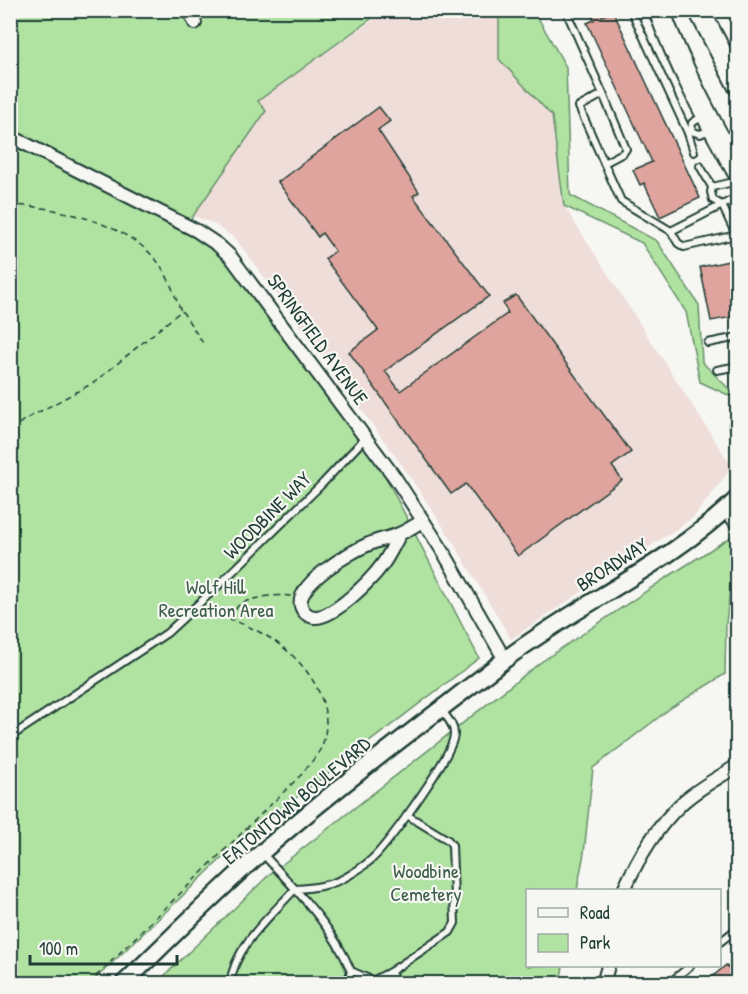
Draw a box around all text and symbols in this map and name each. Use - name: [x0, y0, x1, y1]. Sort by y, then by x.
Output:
- street label: SPRINGFIELD AVENUE: [261, 268, 375, 410]
- street label: WOODBINE WAY: [217, 465, 317, 565]
- street label: BROADWAY: [571, 531, 653, 597]
- park label: Wolf Hill Recreation Area: [159, 573, 273, 623]
- street label: EATONTOWN BOULEVARD: [216, 730, 376, 870]
- park label: Woodbine Cemetery: [390, 857, 462, 907]
- legend: [526, 889, 721, 967]
- text: Road: [580, 900, 610, 925]
- scale bar: [30, 928, 177, 966]
- text: Park: [580, 930, 611, 955]
- text: 100 m: [39, 936, 78, 961]

